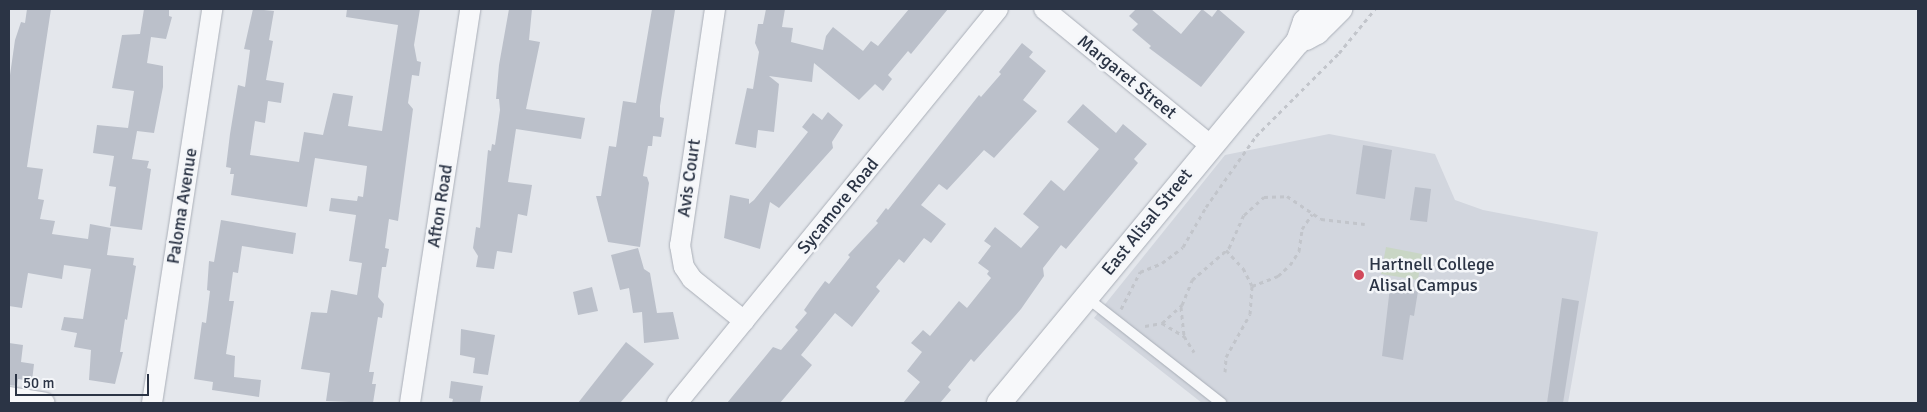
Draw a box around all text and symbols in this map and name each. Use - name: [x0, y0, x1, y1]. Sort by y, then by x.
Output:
- street label: Margaret Street: [1073, 30, 1181, 124]
- street label: Avis Court: [673, 138, 705, 218]
- street label: Paloma Avenue: [162, 146, 202, 266]
- street label: Sycamore Road: [793, 154, 883, 258]
- street label: Afton Road: [423, 163, 457, 249]
- street label: East Alisal Street: [1097, 164, 1197, 280]
- place label: Hartnell College Alisal Campus: [1369, 254, 1495, 296]
- marker: Hartnell College Alisal Campus: [1353, 269, 1365, 281]
- scale bar: [18, 364, 151, 396]
- text: 50 m: [23, 374, 54, 392]

